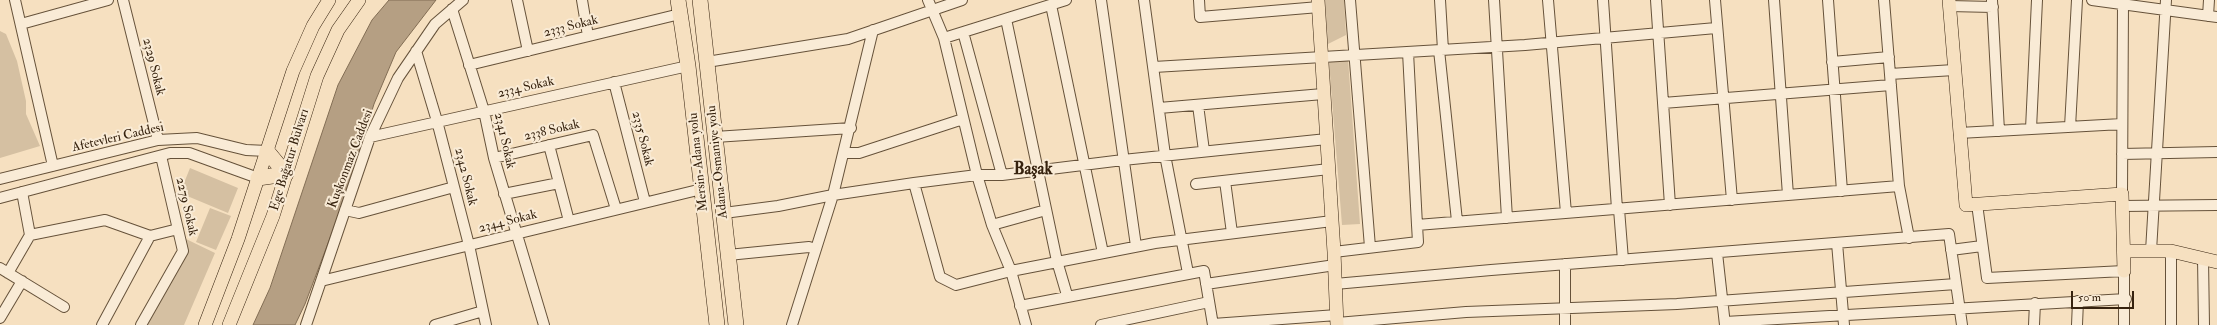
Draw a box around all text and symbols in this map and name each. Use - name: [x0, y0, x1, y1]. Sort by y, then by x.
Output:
- street label: 2333 Sokak: [542, 13, 600, 41]
- street label: 2329 Sokak: [138, 37, 168, 97]
- street label: 2334 Sokak: [496, 74, 556, 102]
- street label: Adana-Osmaniye yolu: [704, 105, 732, 219]
- street label: Ege Bağatur Bulvarı: [267, 107, 313, 213]
- street label: Kuşkonmaz Caddesi: [325, 107, 377, 211]
- street label: 2335 Sokak: [628, 110, 656, 168]
- street label: 2341 Sokak: [490, 111, 518, 171]
- street label: Mersin-Adana yolu: [686, 112, 712, 212]
- street label: 2338 Sokak: [523, 117, 581, 145]
- street label: Afetevleri Caddesi: [71, 120, 165, 156]
- street label: 2342 Sokak: [450, 146, 480, 208]
- district label: Başak: [1013, 160, 1053, 180]
- street label: 2279 Sokak: [172, 176, 200, 238]
- street label: 2344 Sokak: [477, 207, 539, 237]
- scale bar: [2073, 283, 2136, 309]
- text: 50 m: [2078, 290, 2101, 305]

